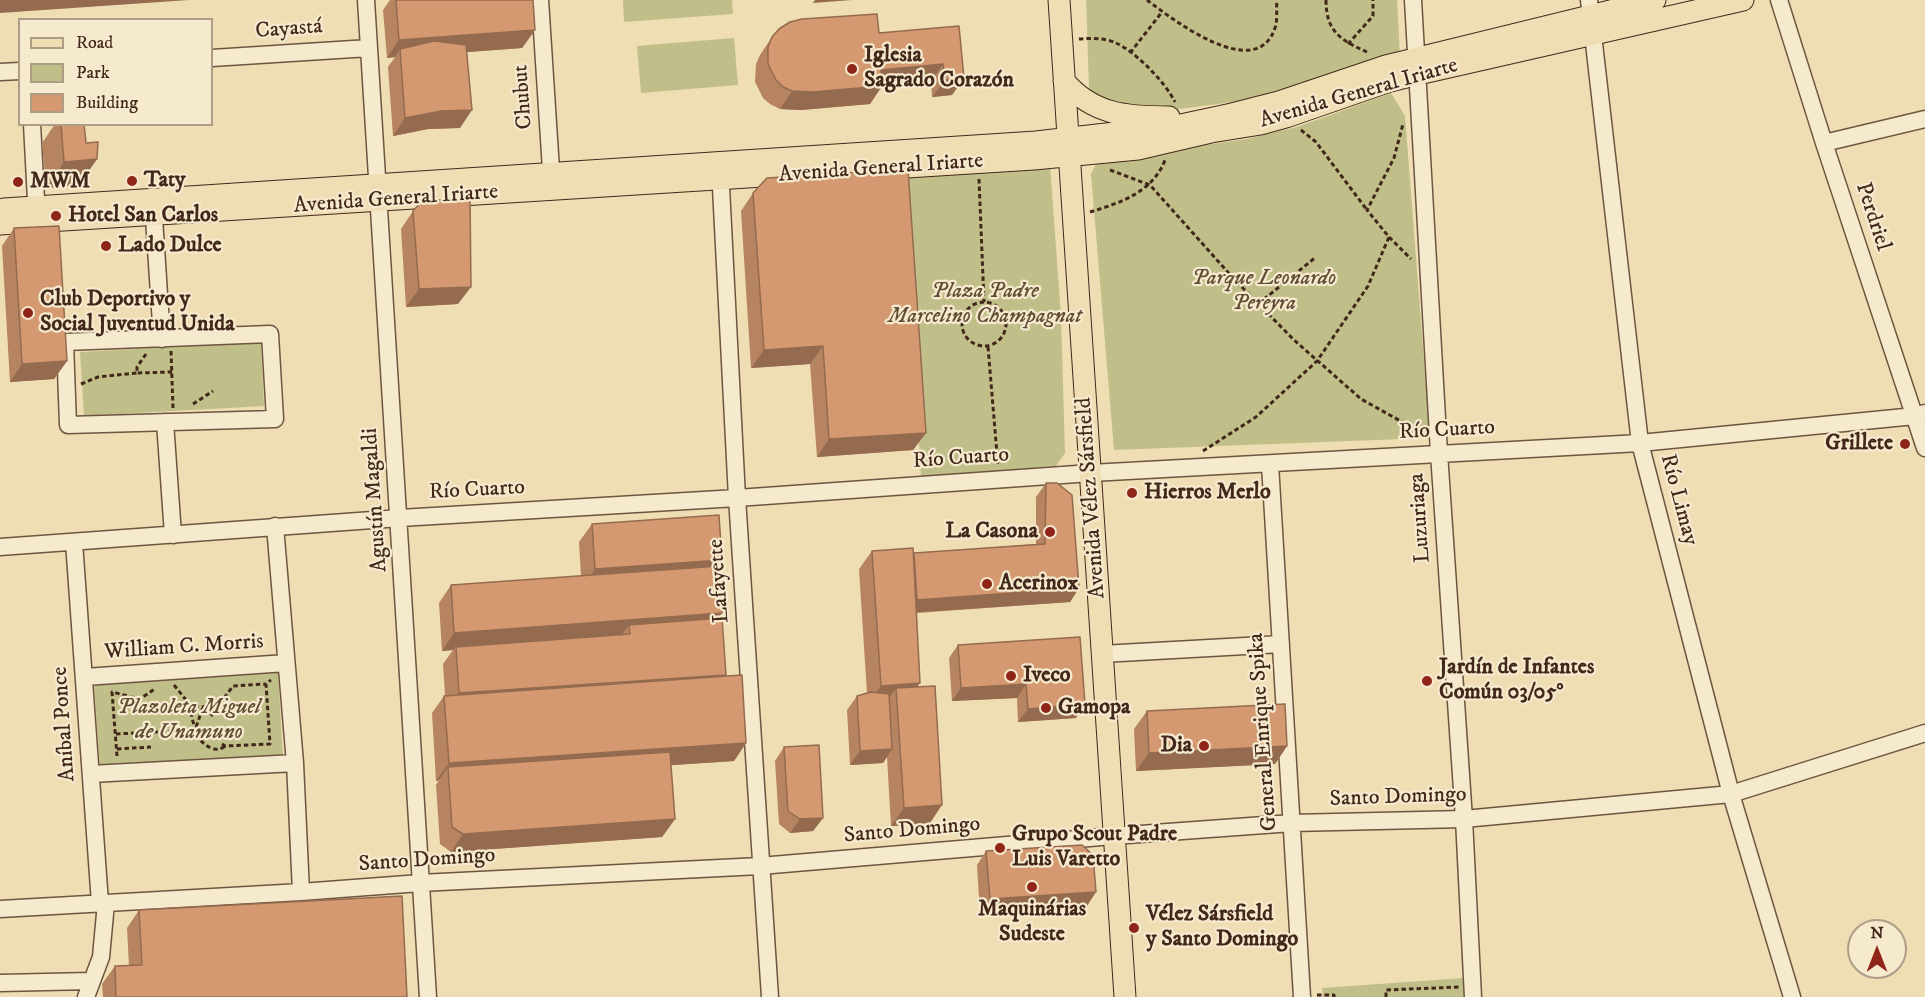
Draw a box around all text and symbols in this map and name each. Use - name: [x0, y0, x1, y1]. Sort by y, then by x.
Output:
- street label: Cayastá: [254, 14, 324, 46]
- legend: [18, 18, 213, 126]
- text: Road: [76, 32, 113, 54]
- place label: Iglesia Sagrado Corazón: [864, 43, 1014, 94]
- street label: Avenida General Iriarte: [1257, 53, 1461, 135]
- text: Park: [76, 62, 110, 84]
- marker: Iglesia Sagrado Corazón: [845, 62, 859, 76]
- street label: Chubut: [509, 64, 539, 130]
- text: Building: [76, 92, 138, 114]
- street label: Avenida General Iriarte: [778, 149, 984, 189]
- place label: Taty: [144, 168, 186, 194]
- place label: MWM: [30, 169, 90, 195]
- marker: Taty: [125, 174, 139, 188]
- marker: MWM: [11, 175, 25, 189]
- street label: Avenida General Iriarte: [293, 180, 499, 220]
- street label: Perdriel: [1849, 180, 1895, 254]
- place label: Hotel San Carlos: [68, 203, 218, 229]
- marker: Hotel San Carlos: [49, 209, 63, 223]
- place label: Lado Dulce: [118, 233, 222, 259]
- marker: Lado Dulce: [99, 239, 113, 253]
- park label: Parque Leonardo Pereyra: [1192, 266, 1336, 318]
- park label: Plaza Padre Marcelino Champagnat: [888, 279, 1082, 330]
- place label: Club Deportivo y Social Juventud Unida: [40, 287, 235, 338]
- marker: Club Deportivo y Social Juventud Unida: [21, 306, 35, 320]
- street label: Avenida Vélez Sársfield: [1072, 396, 1112, 600]
- street label: Río Cuarto: [1398, 415, 1496, 447]
- street label: Agustín Magaldi: [358, 427, 394, 573]
- place label: Grillete: [1825, 431, 1893, 457]
- marker: Grillete: [1898, 437, 1912, 451]
- street label: Río Cuarto: [912, 442, 1010, 476]
- street label: Río Limay: [1653, 451, 1703, 549]
- street label: Luzuriaga: [1405, 472, 1437, 564]
- street label: Río Cuarto: [428, 475, 526, 507]
- place label: Hierros Merlo: [1144, 480, 1271, 506]
- marker: Hierros Merlo: [1125, 486, 1139, 500]
- place label: La Casona: [945, 519, 1038, 545]
- marker: La Casona: [1043, 525, 1057, 539]
- street label: Lafayette: [704, 538, 736, 624]
- place label: Acerinox: [999, 571, 1078, 597]
- marker: Acerinox: [980, 577, 994, 591]
- street label: William C. Morris: [103, 629, 265, 667]
- street label: General Enrique Spika: [1244, 632, 1284, 832]
- place label: Jardín de Infantes Común 03/05°: [1439, 655, 1594, 706]
- place label: Iveco: [1023, 663, 1071, 689]
- street label: Aníbal Ponce: [48, 666, 82, 782]
- marker: Iveco: [1004, 669, 1018, 683]
- marker: Jardín de Infantes Común 03/05°: [1420, 674, 1434, 688]
- park label: Plazoleta Miguel de Unamuno: [117, 695, 261, 746]
- place label: Gamopa: [1058, 695, 1130, 721]
- marker: Gamopa: [1039, 701, 1053, 715]
- place label: Dia: [1161, 733, 1192, 759]
- marker: Dia: [1197, 739, 1211, 753]
- street label: Santo Domingo: [1329, 782, 1467, 814]
- street label: Santo Domingo: [843, 812, 981, 850]
- place label: Grupo Scout Padre Luis Varetto: [1012, 822, 1177, 873]
- marker: Grupo Scout Padre Luis Varetto: [993, 841, 1007, 855]
- street label: Santo Domingo: [358, 843, 496, 879]
- marker: Maquinárias Sudeste: [1025, 880, 1039, 894]
- place label: Maquinárias Sudeste: [978, 897, 1086, 948]
- place label: Vélez Sársfield y Santo Domingo: [1146, 902, 1298, 954]
- north arrow: [1847, 919, 1907, 979]
- marker: Vélez Sársfield y Santo Domingo: [1127, 921, 1141, 935]
- text: N: [1870, 923, 1884, 943]

